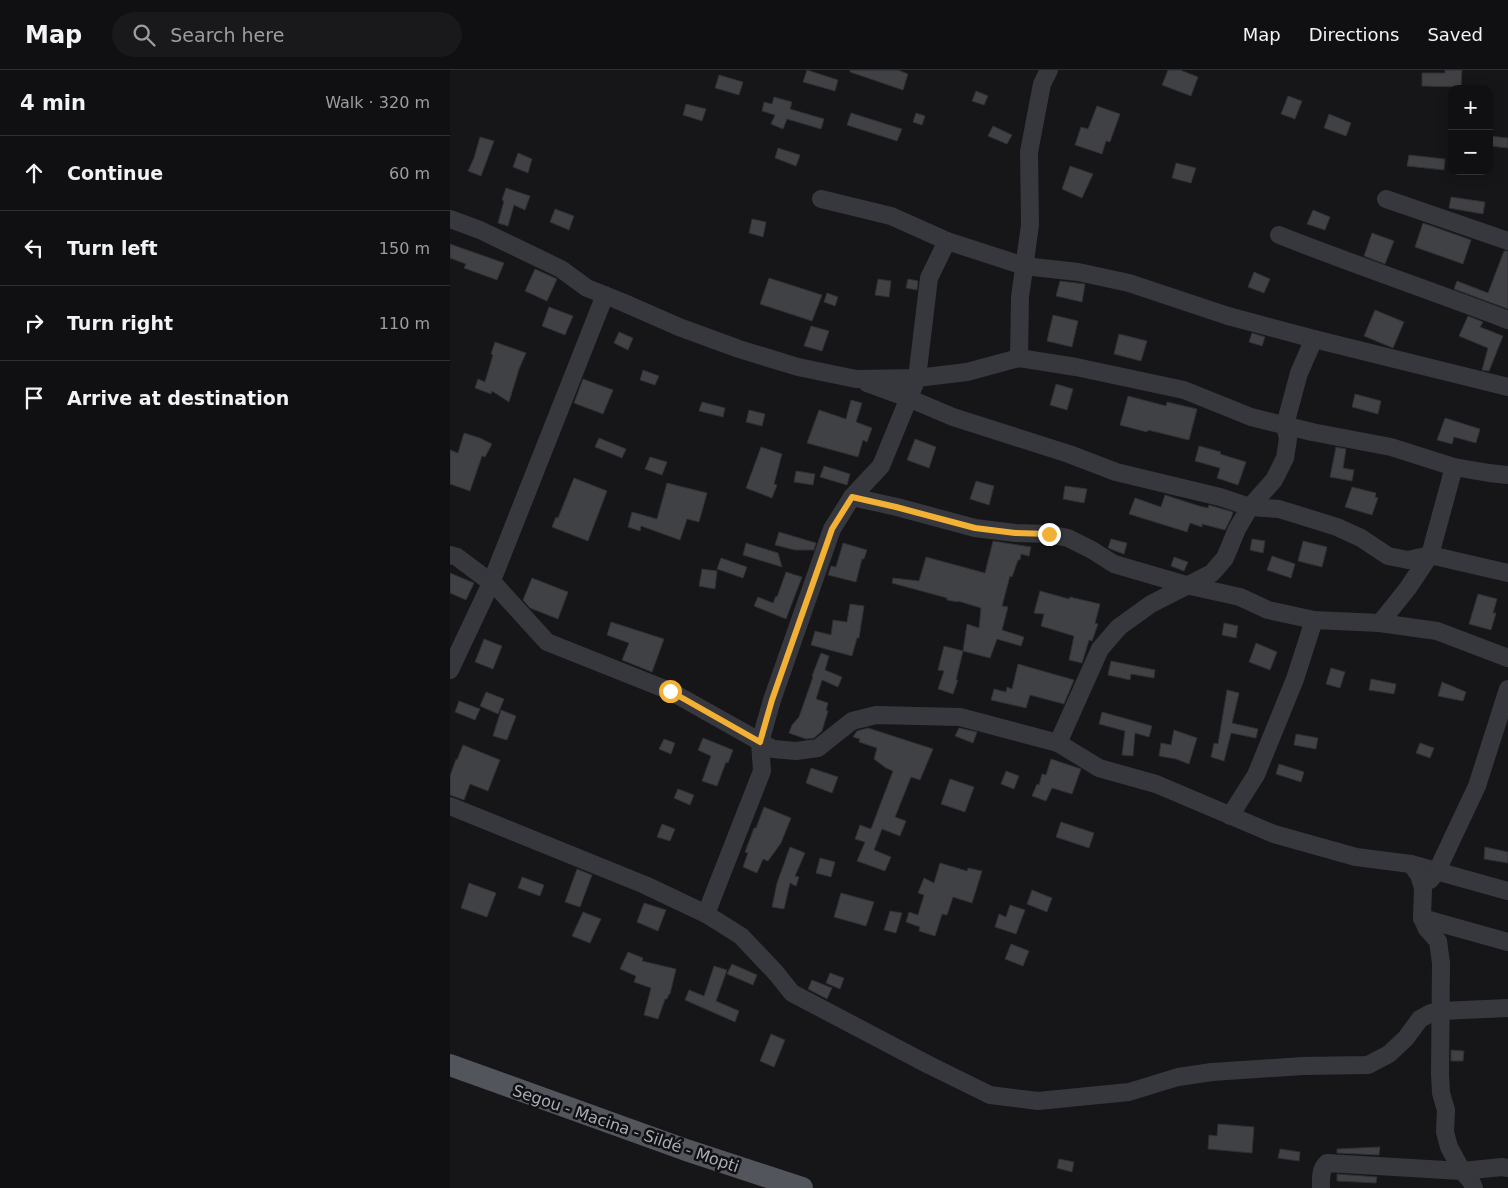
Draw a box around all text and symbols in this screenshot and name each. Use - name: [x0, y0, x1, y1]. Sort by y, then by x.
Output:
- search box: [112, 12, 462, 57]
- text: Map: [25, 21, 82, 49]
- icon: search: [130, 21, 158, 49]
- text: Search here: [170, 24, 284, 46]
- text: Map: [1243, 24, 1281, 45]
- text: Directions: [1309, 24, 1399, 45]
- text: Saved: [1427, 24, 1483, 45]
- map controls: [1448, 85, 1493, 175]
- button: +: [1448, 85, 1493, 130]
- text: 4 min: [20, 91, 86, 115]
- text: Walk · 320 m: [325, 93, 430, 112]
- button: −: [1448, 130, 1493, 175]
- icon: ahead: [20, 159, 48, 187]
- text: Continue: [67, 162, 163, 184]
- text: 60 m: [389, 164, 430, 183]
- icon: left: [20, 234, 48, 262]
- text: Turn left: [67, 237, 158, 259]
- text: 150 m: [379, 239, 430, 258]
- icon: right: [20, 309, 48, 337]
- text: Turn right: [67, 312, 173, 334]
- text: 110 m: [379, 314, 430, 333]
- icon: arrive: [20, 384, 48, 412]
- text: Arrive at destination: [67, 387, 289, 409]
- route end: [1038, 523, 1061, 546]
- route start: [659, 680, 682, 703]
- street label: Segou - Macina - Sildé - Mopti: [510, 1081, 742, 1176]

